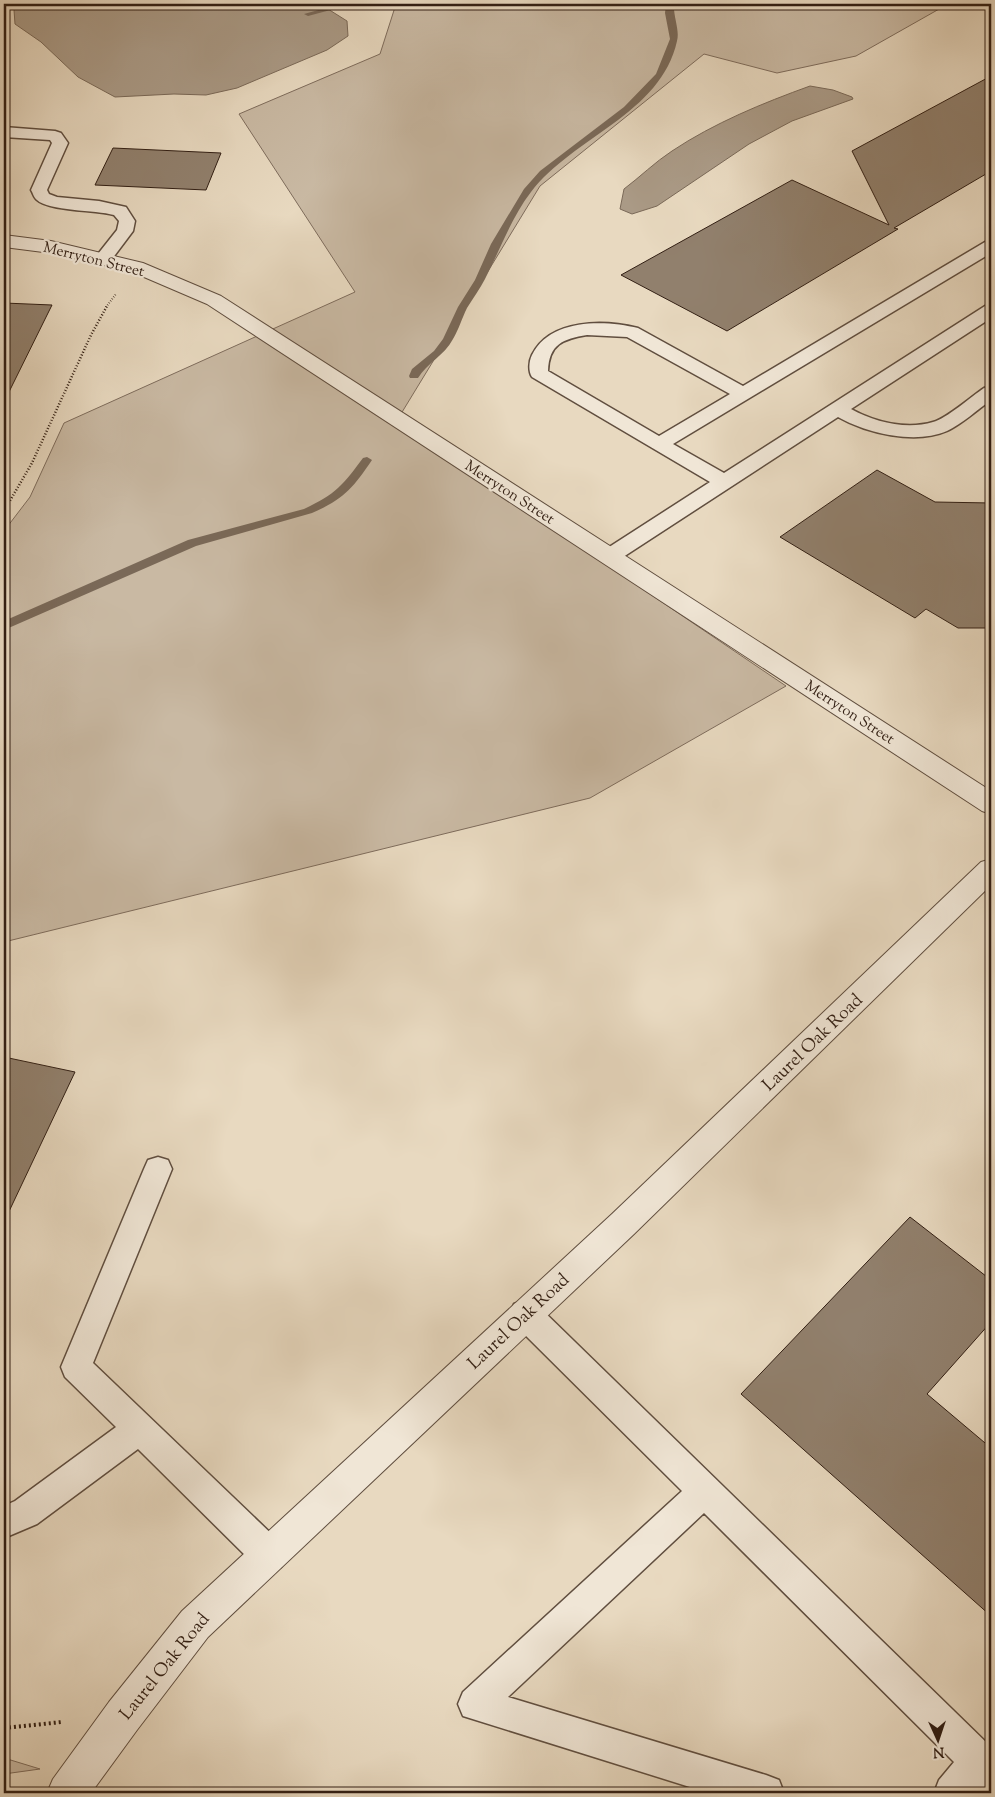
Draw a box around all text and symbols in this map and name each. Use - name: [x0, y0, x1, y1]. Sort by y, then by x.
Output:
- street label: Merryton Street: [41, 238, 146, 283]
- street label: Merryton Street: [460, 456, 558, 530]
- street label: Merryton Street: [800, 676, 898, 750]
- street label: Laurel Oak Road: [757, 989, 870, 1098]
- street label: Laurel Oak Road: [463, 1268, 576, 1377]
- street label: Laurel Oak Road: [114, 1608, 217, 1726]
- north arrow: [912, 1714, 962, 1764]
- text: N: [932, 1741, 945, 1761]

